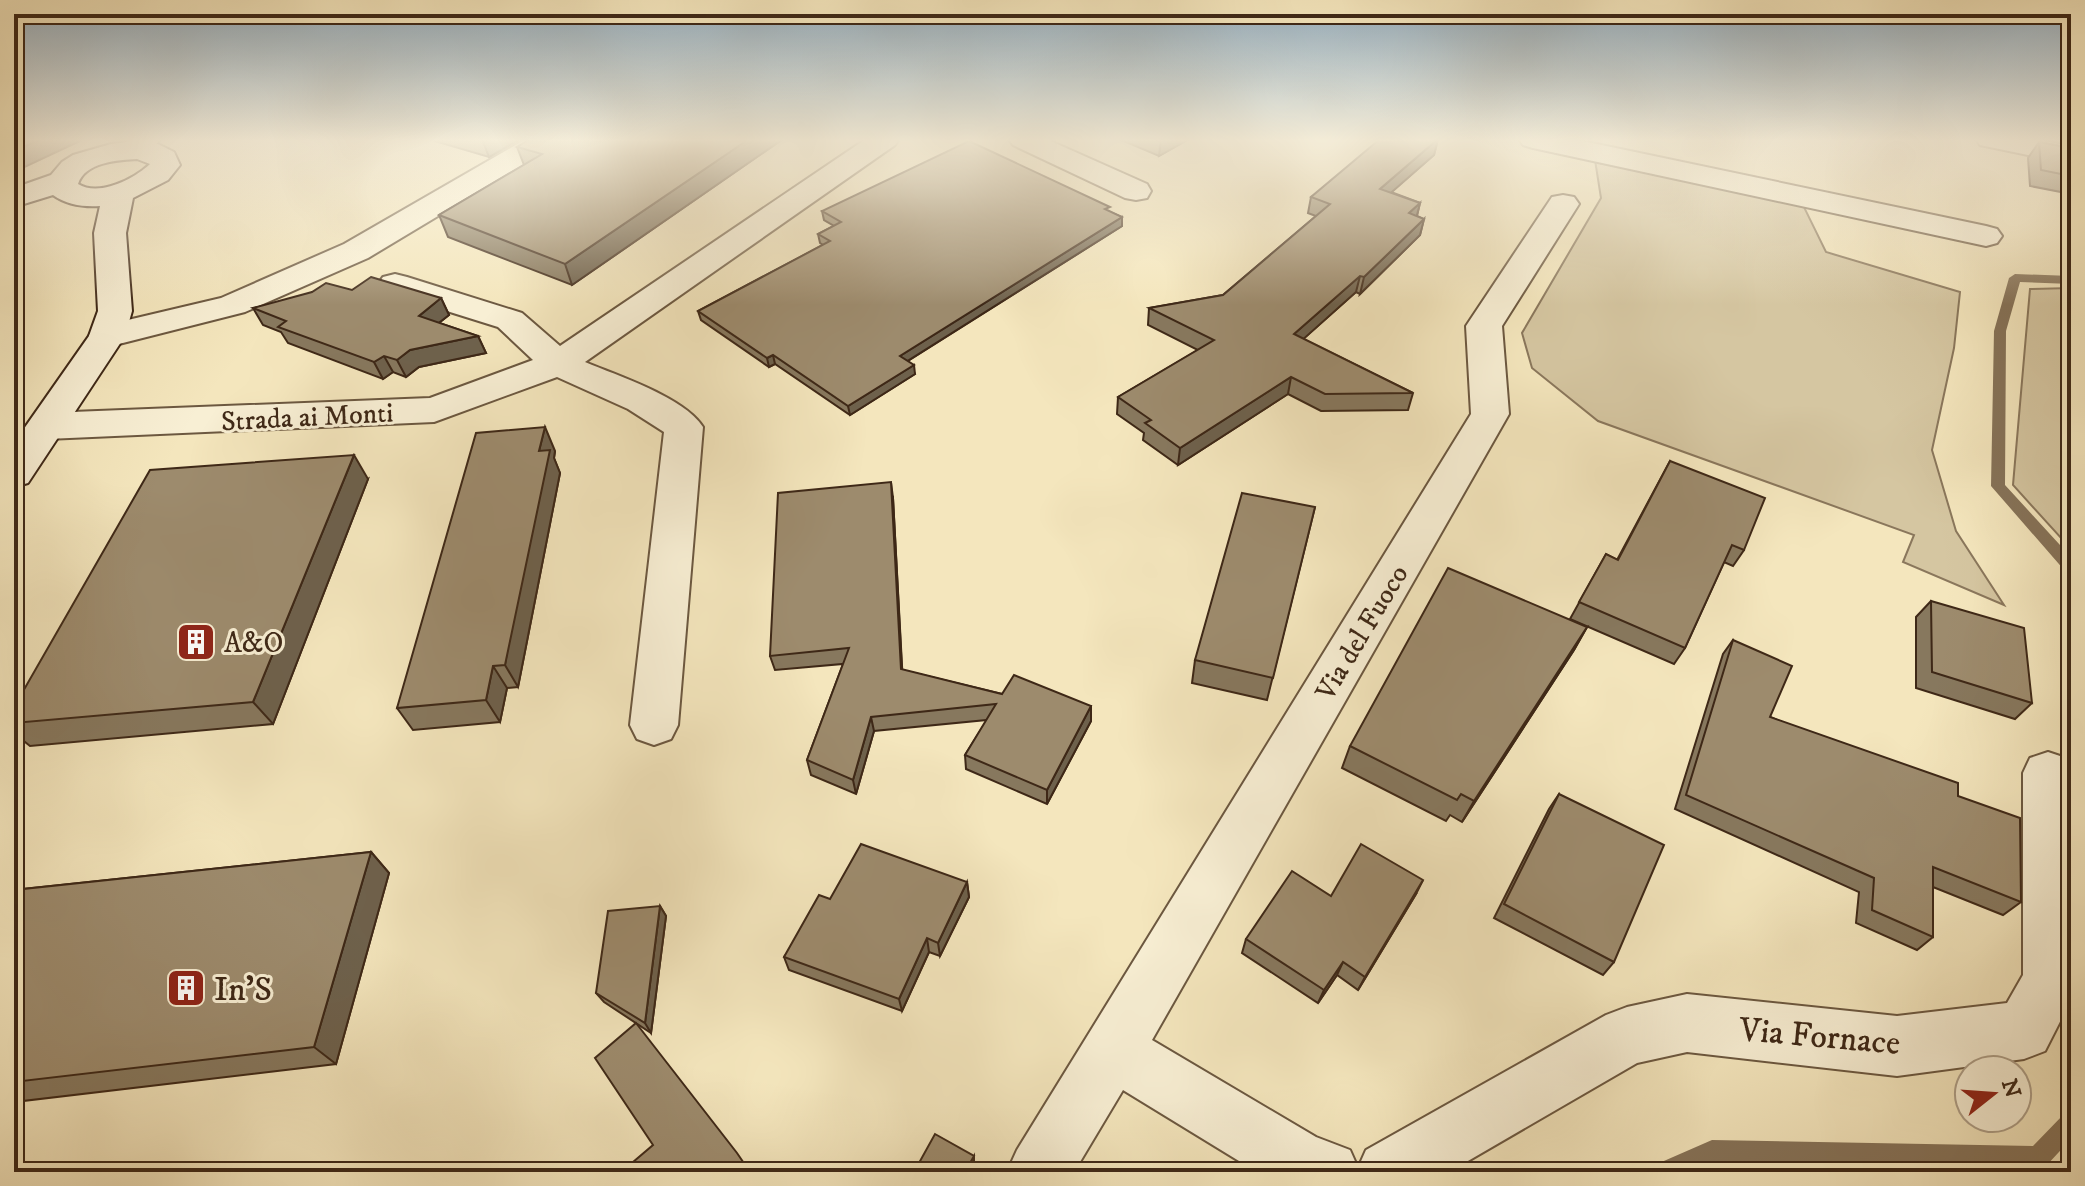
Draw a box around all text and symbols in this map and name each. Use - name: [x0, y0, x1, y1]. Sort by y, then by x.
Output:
- street label: Strada ai Monti: [220, 396, 394, 439]
- street label: Via del Fuoco: [1308, 559, 1416, 708]
- building icon: A&O: [175, 621, 217, 663]
- place label: A&O: [224, 626, 283, 661]
- building icon: In'S: [165, 967, 207, 1009]
- place label: In'S: [214, 969, 272, 1011]
- street label: Via Fornace: [1737, 1009, 1902, 1065]
- north arrow: [1953, 1054, 2033, 1134]
- text: N: [1995, 1076, 2026, 1101]

